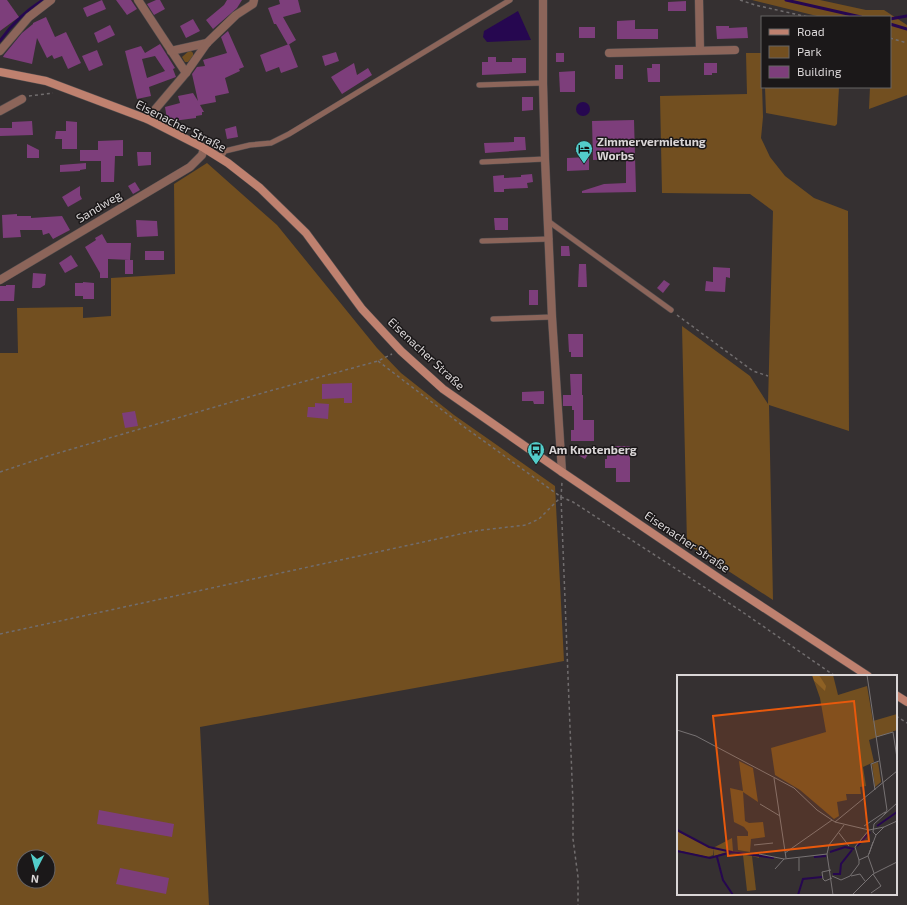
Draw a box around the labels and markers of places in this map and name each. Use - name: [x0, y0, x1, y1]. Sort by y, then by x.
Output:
- place label: Zimmervermietung Worbs: [597, 134, 706, 162]
- hotel icon: Zimmervermietung Worbs: [574, 139, 594, 164]
- bus stop icon: Am Knotenberg: [526, 440, 546, 465]
- place label: Am Knotenberg: [549, 442, 637, 456]

